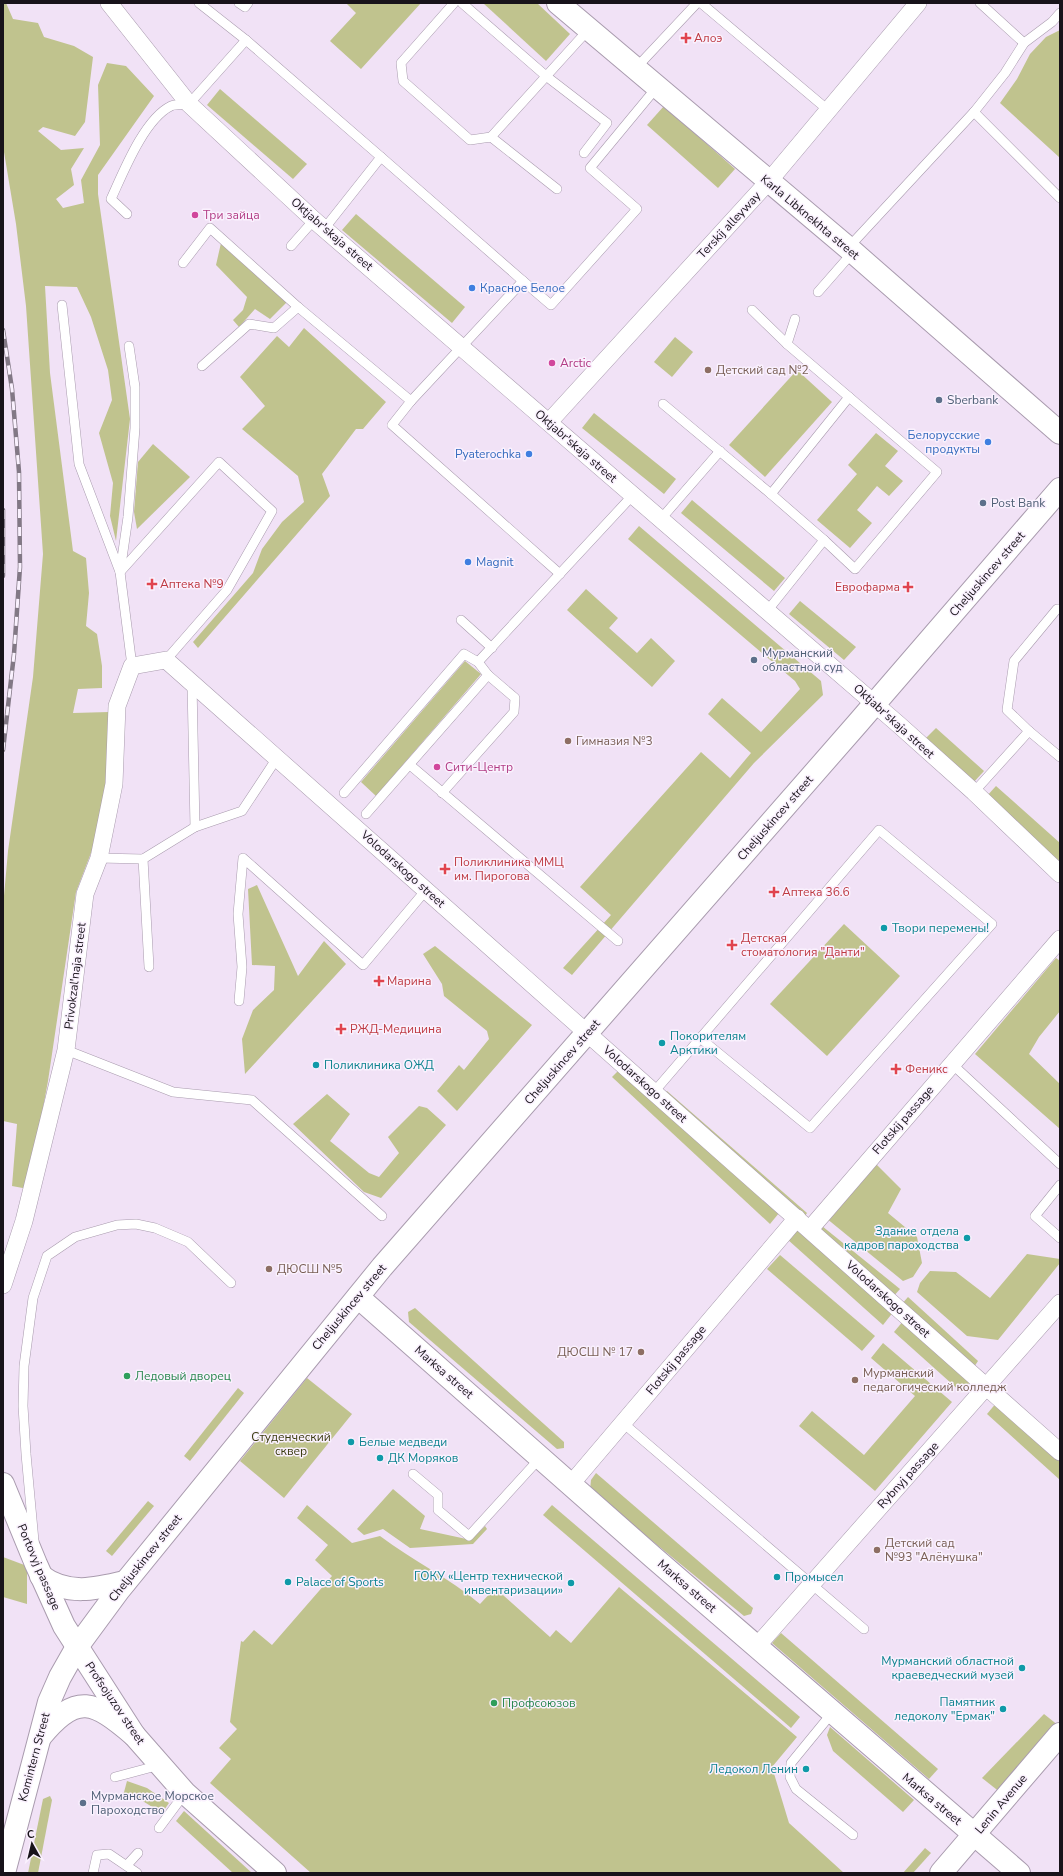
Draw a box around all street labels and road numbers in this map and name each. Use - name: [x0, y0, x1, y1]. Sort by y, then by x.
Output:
- street label: Karla Libknekhta street: [757, 171, 863, 264]
- street label: Terskij alleyway: [694, 188, 765, 262]
- street label: Oktjabr'skaja street: [288, 194, 377, 275]
- street label: Oktjabr'skaja street: [532, 406, 621, 487]
- street label: Cheljuskincev street: [946, 527, 1029, 620]
- street label: Oktjabr'skaja street: [850, 680, 939, 762]
- street label: Cheljuskincev street: [734, 771, 817, 864]
- street label: Volodarskogo street: [357, 826, 449, 912]
- street label: Privokzal'naja street: [61, 921, 90, 1030]
- street label: Cheljuskincev street: [521, 1015, 604, 1108]
- street label: Volodarskogo street: [599, 1041, 691, 1127]
- street label: Flotskij passage: [869, 1082, 937, 1158]
- street label: Volodarskogo street: [842, 1256, 934, 1342]
- street label: Cheljuskincev street: [308, 1260, 390, 1353]
- street label: Flotskij passage: [642, 1322, 710, 1398]
- street label: Marksa street: [411, 1342, 477, 1403]
- street label: Rybnyj passage: [874, 1438, 942, 1512]
- street label: Cheljuskincev street: [105, 1510, 186, 1605]
- street label: Portovyj passage: [14, 1521, 64, 1613]
- street label: Marksa street: [654, 1556, 720, 1617]
- street label: Profsojuzov street: [81, 1658, 149, 1748]
- street label: Komintern Street: [14, 1710, 54, 1803]
- street label: Marksa street: [899, 1769, 966, 1829]
- street label: Lenin Avenue: [971, 1771, 1031, 1837]

